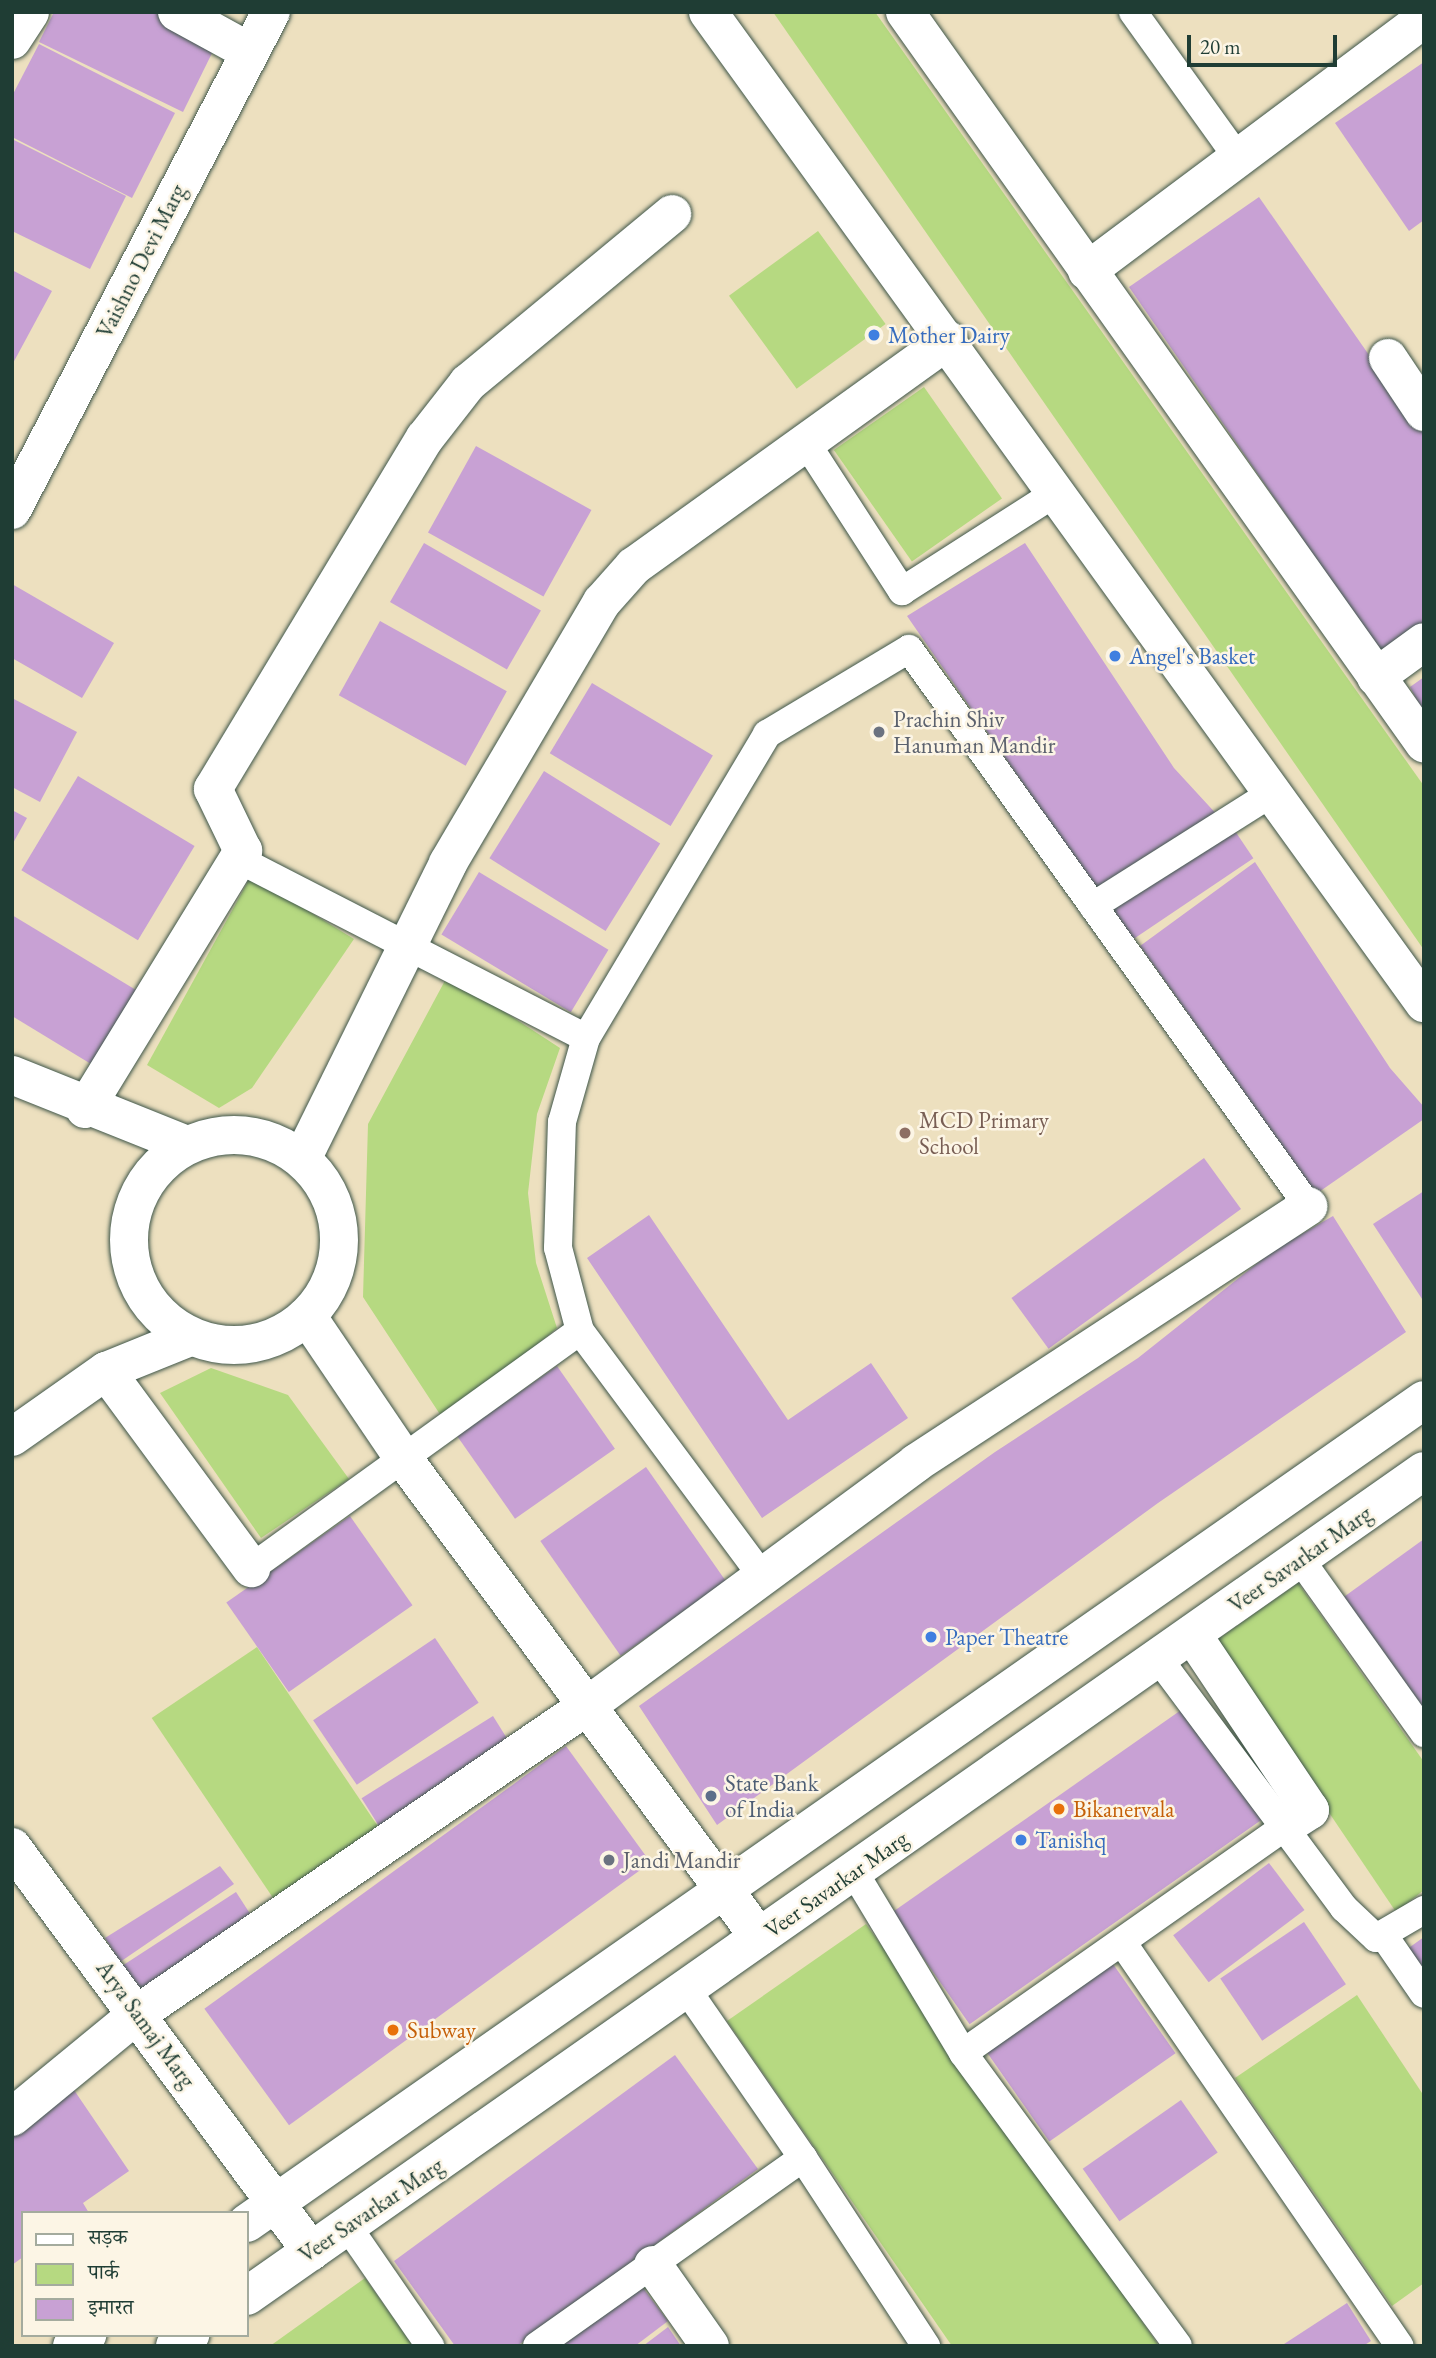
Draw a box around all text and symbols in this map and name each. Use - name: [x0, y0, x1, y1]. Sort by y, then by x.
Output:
- scale bar: [1191, 21, 1342, 65]
- text: 20 m: [1200, 33, 1241, 60]
- street label: Vaishno Devi Marg: [90, 179, 192, 343]
- place label: Mother Dairy: [888, 321, 1010, 349]
- marker: Mother Dairy: [866, 327, 882, 343]
- place label: Angel's Basket: [1129, 642, 1255, 670]
- marker: Angel's Basket: [1107, 648, 1123, 664]
- place label: Prachin Shiv Hanuman Mandir: [893, 705, 1055, 759]
- marker: Prachin Shiv Hanuman Mandir: [871, 724, 887, 740]
- place label: MCD Primary School: [919, 1106, 1049, 1160]
- marker: MCD Primary School: [897, 1125, 913, 1141]
- street label: Veer Savarkar Marg: [1223, 1499, 1377, 1619]
- place label: Paper Theatre: [945, 1623, 1068, 1651]
- marker: Paper Theatre: [923, 1629, 939, 1645]
- place label: State Bank of India: [725, 1769, 818, 1823]
- marker: State Bank of India: [703, 1788, 719, 1804]
- place label: Bikanervala: [1073, 1795, 1174, 1823]
- marker: Bikanervala: [1051, 1801, 1067, 1817]
- street label: Veer Savarkar Marg: [759, 1824, 913, 1944]
- place label: Tanishq: [1035, 1826, 1106, 1854]
- marker: Tanishq: [1013, 1832, 1029, 1848]
- place label: Jandi Mandir: [623, 1846, 741, 1874]
- marker: Jandi Mandir: [601, 1852, 617, 1868]
- street label: Arya Samaj Marg: [91, 1955, 201, 2093]
- place label: Subway: [407, 2016, 476, 2044]
- marker: Subway: [385, 2022, 401, 2038]
- street label: Veer Savarkar Marg: [293, 2151, 449, 2269]
- legend: [21, 2211, 248, 2337]
- text: सड़क: [88, 2223, 127, 2250]
- text: पार्क: [88, 2258, 119, 2285]
- text: इमारत: [88, 2293, 134, 2320]

